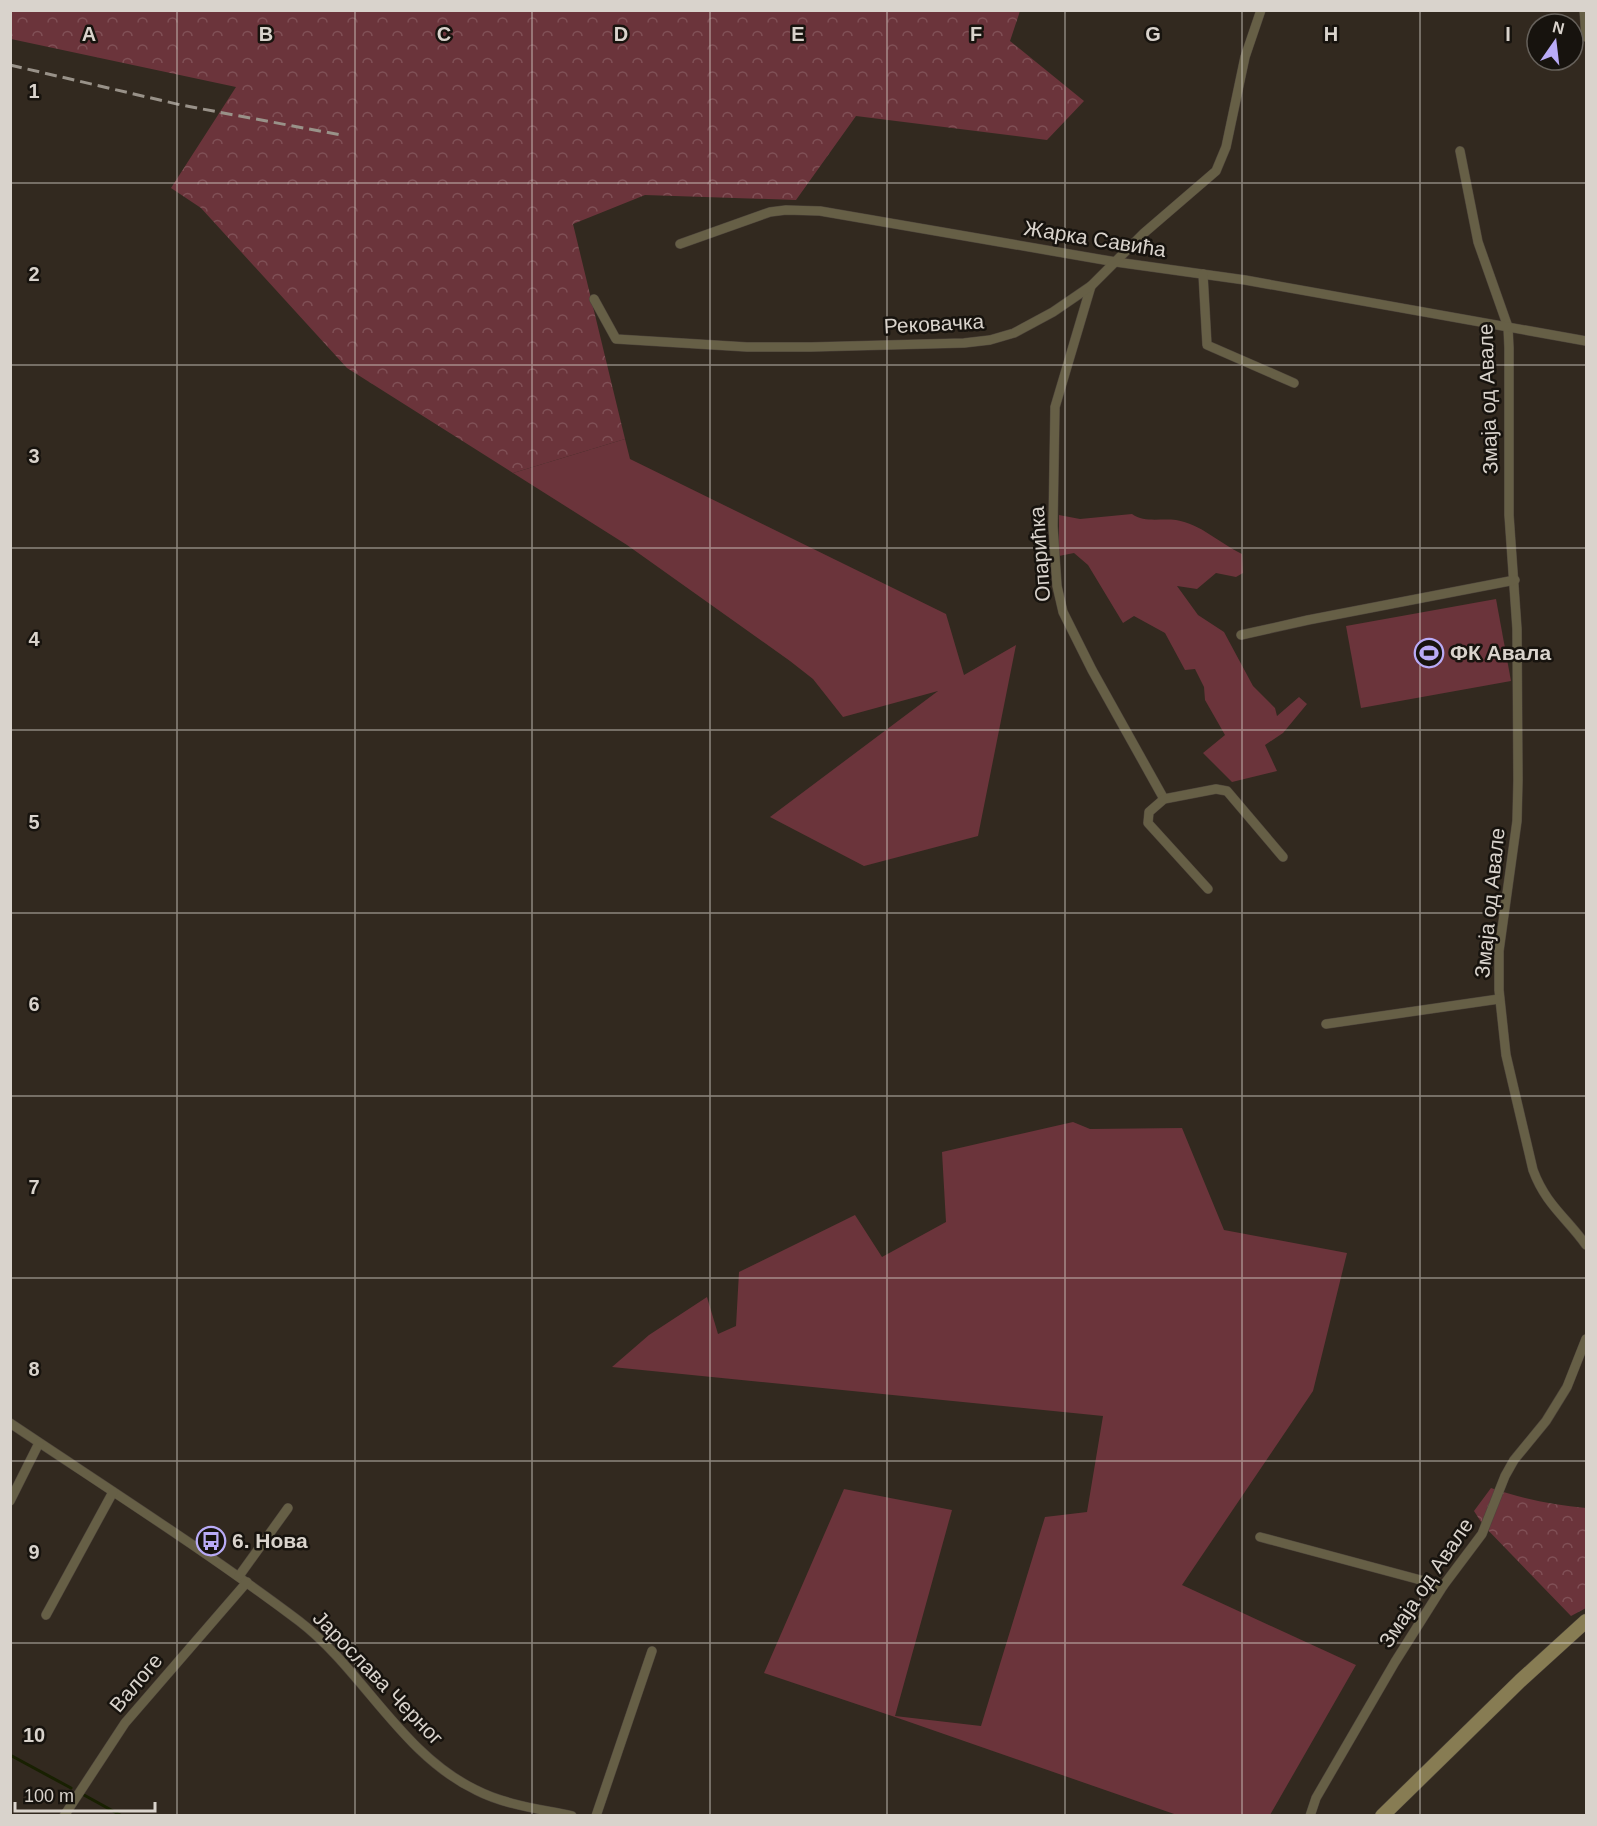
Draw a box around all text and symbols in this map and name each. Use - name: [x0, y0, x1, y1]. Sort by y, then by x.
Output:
- north arrow: [1525, 12, 1585, 72]
- text: N: [1551, 18, 1566, 38]
- text: A: [82, 23, 96, 45]
- text: B: [259, 23, 273, 45]
- text: C: [437, 23, 451, 45]
- text: D: [614, 23, 628, 45]
- text: E: [791, 23, 805, 45]
- text: F: [970, 23, 982, 45]
- text: G: [1145, 23, 1161, 45]
- text: H: [1324, 23, 1338, 45]
- text: I: [1505, 23, 1511, 45]
- text: 1: [28, 80, 40, 102]
- street label: Жарка Савића: [1022, 216, 1168, 261]
- text: 2: [28, 263, 40, 285]
- street label: Рековачка: [883, 309, 985, 338]
- street label: Змаја од Авале: [1473, 323, 1502, 475]
- text: 3: [28, 445, 40, 467]
- street label: Опарићка: [1025, 505, 1054, 603]
- text: 4: [28, 628, 40, 650]
- sports icon: ФК Авала: [1413, 637, 1445, 669]
- place label: ФК Авала: [1450, 641, 1551, 664]
- text: 5: [28, 811, 40, 833]
- street label: Змаја од Авале: [1470, 827, 1509, 979]
- text: 6: [28, 993, 40, 1015]
- text: 7: [28, 1176, 40, 1198]
- text: 8: [28, 1358, 40, 1380]
- street label: Змаја од Авале: [1374, 1514, 1477, 1652]
- bus stop icon: 6. Нова: [195, 1525, 227, 1557]
- place label: 6. Нова: [232, 1529, 308, 1552]
- text: 9: [28, 1541, 40, 1563]
- street label: Јарослава Черног: [309, 1606, 448, 1749]
- street label: Валоге: [105, 1649, 167, 1716]
- text: 10: [23, 1724, 45, 1746]
- scale bar: [15, 1775, 154, 1813]
- text: 100 m: [24, 1786, 74, 1806]

